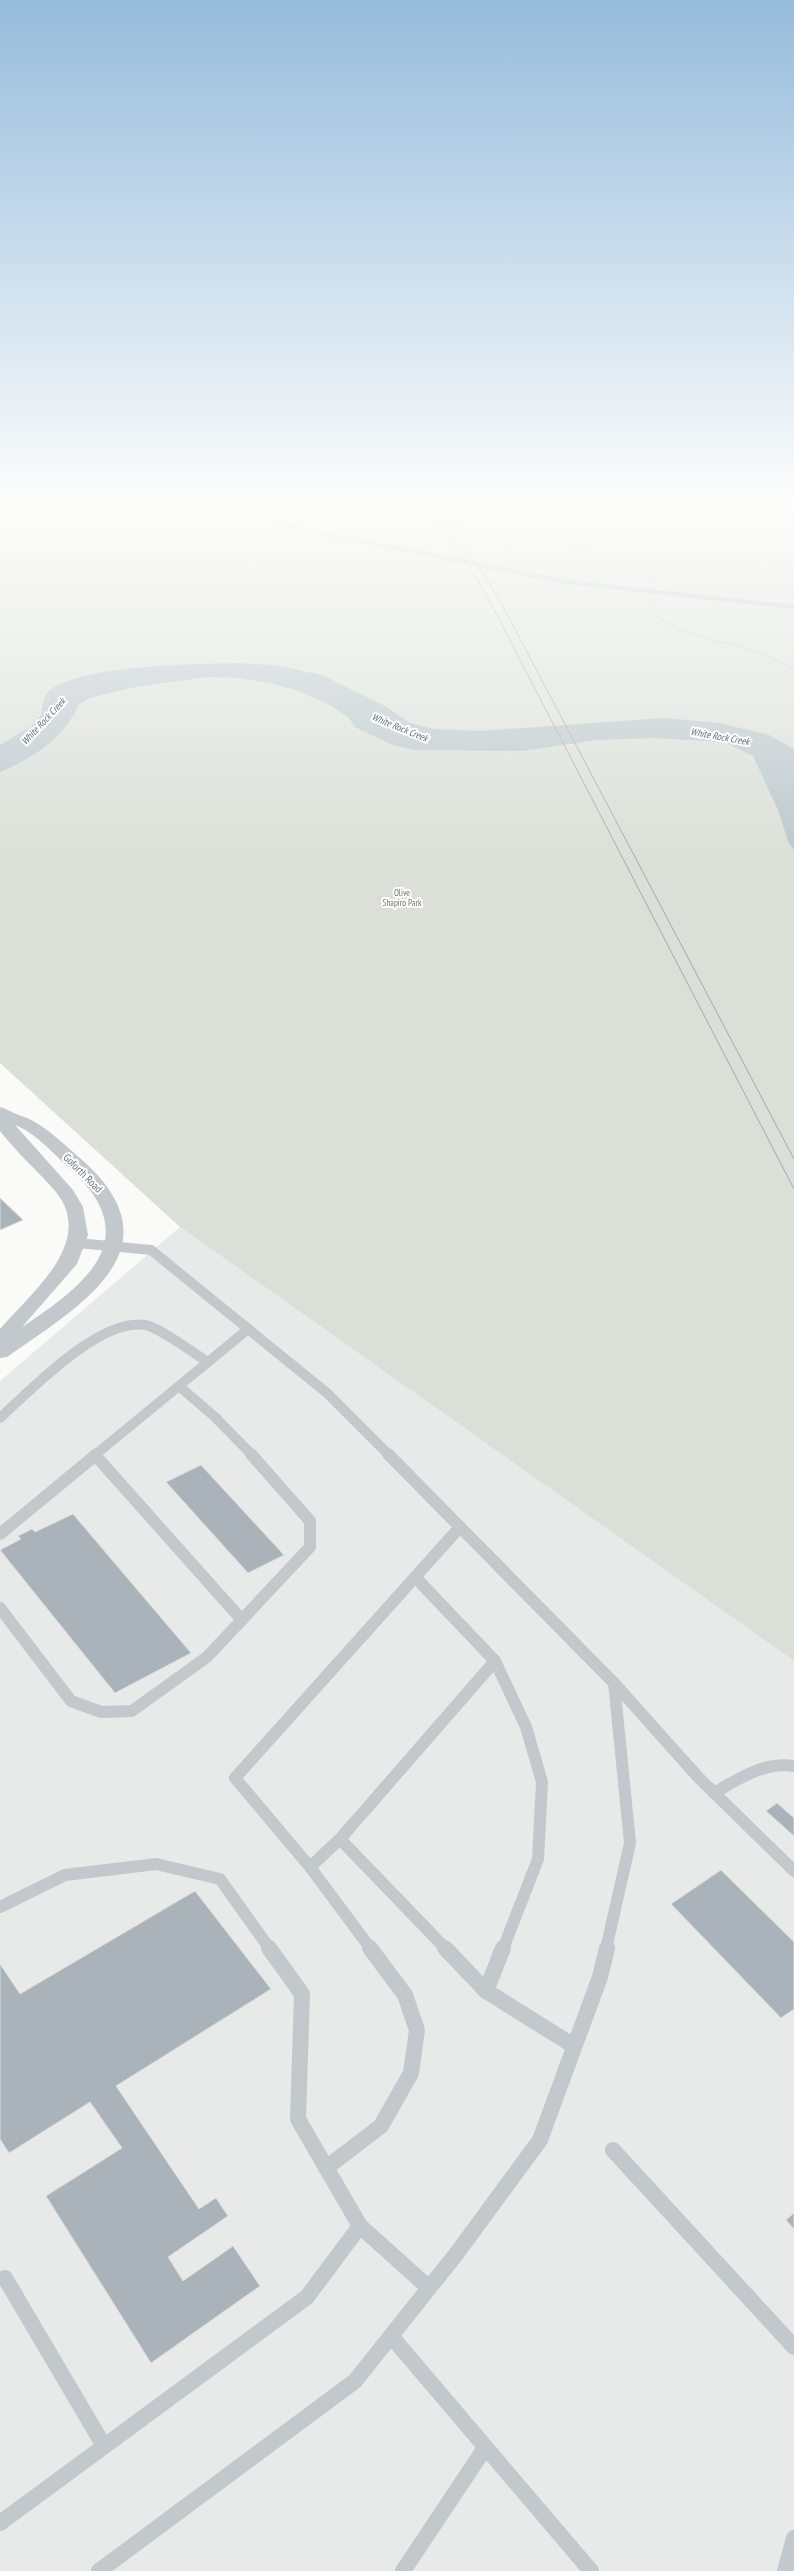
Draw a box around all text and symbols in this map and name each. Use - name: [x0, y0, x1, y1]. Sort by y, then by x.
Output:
- water label: White Rock Creek: [18, 694, 69, 748]
- water label: White Rock Creek: [370, 710, 431, 745]
- water label: White Rock Creek: [689, 725, 751, 748]
- park label: Olive Shapiro Park: [383, 887, 422, 908]
- street label: Goforth Road: [60, 1150, 106, 1196]

